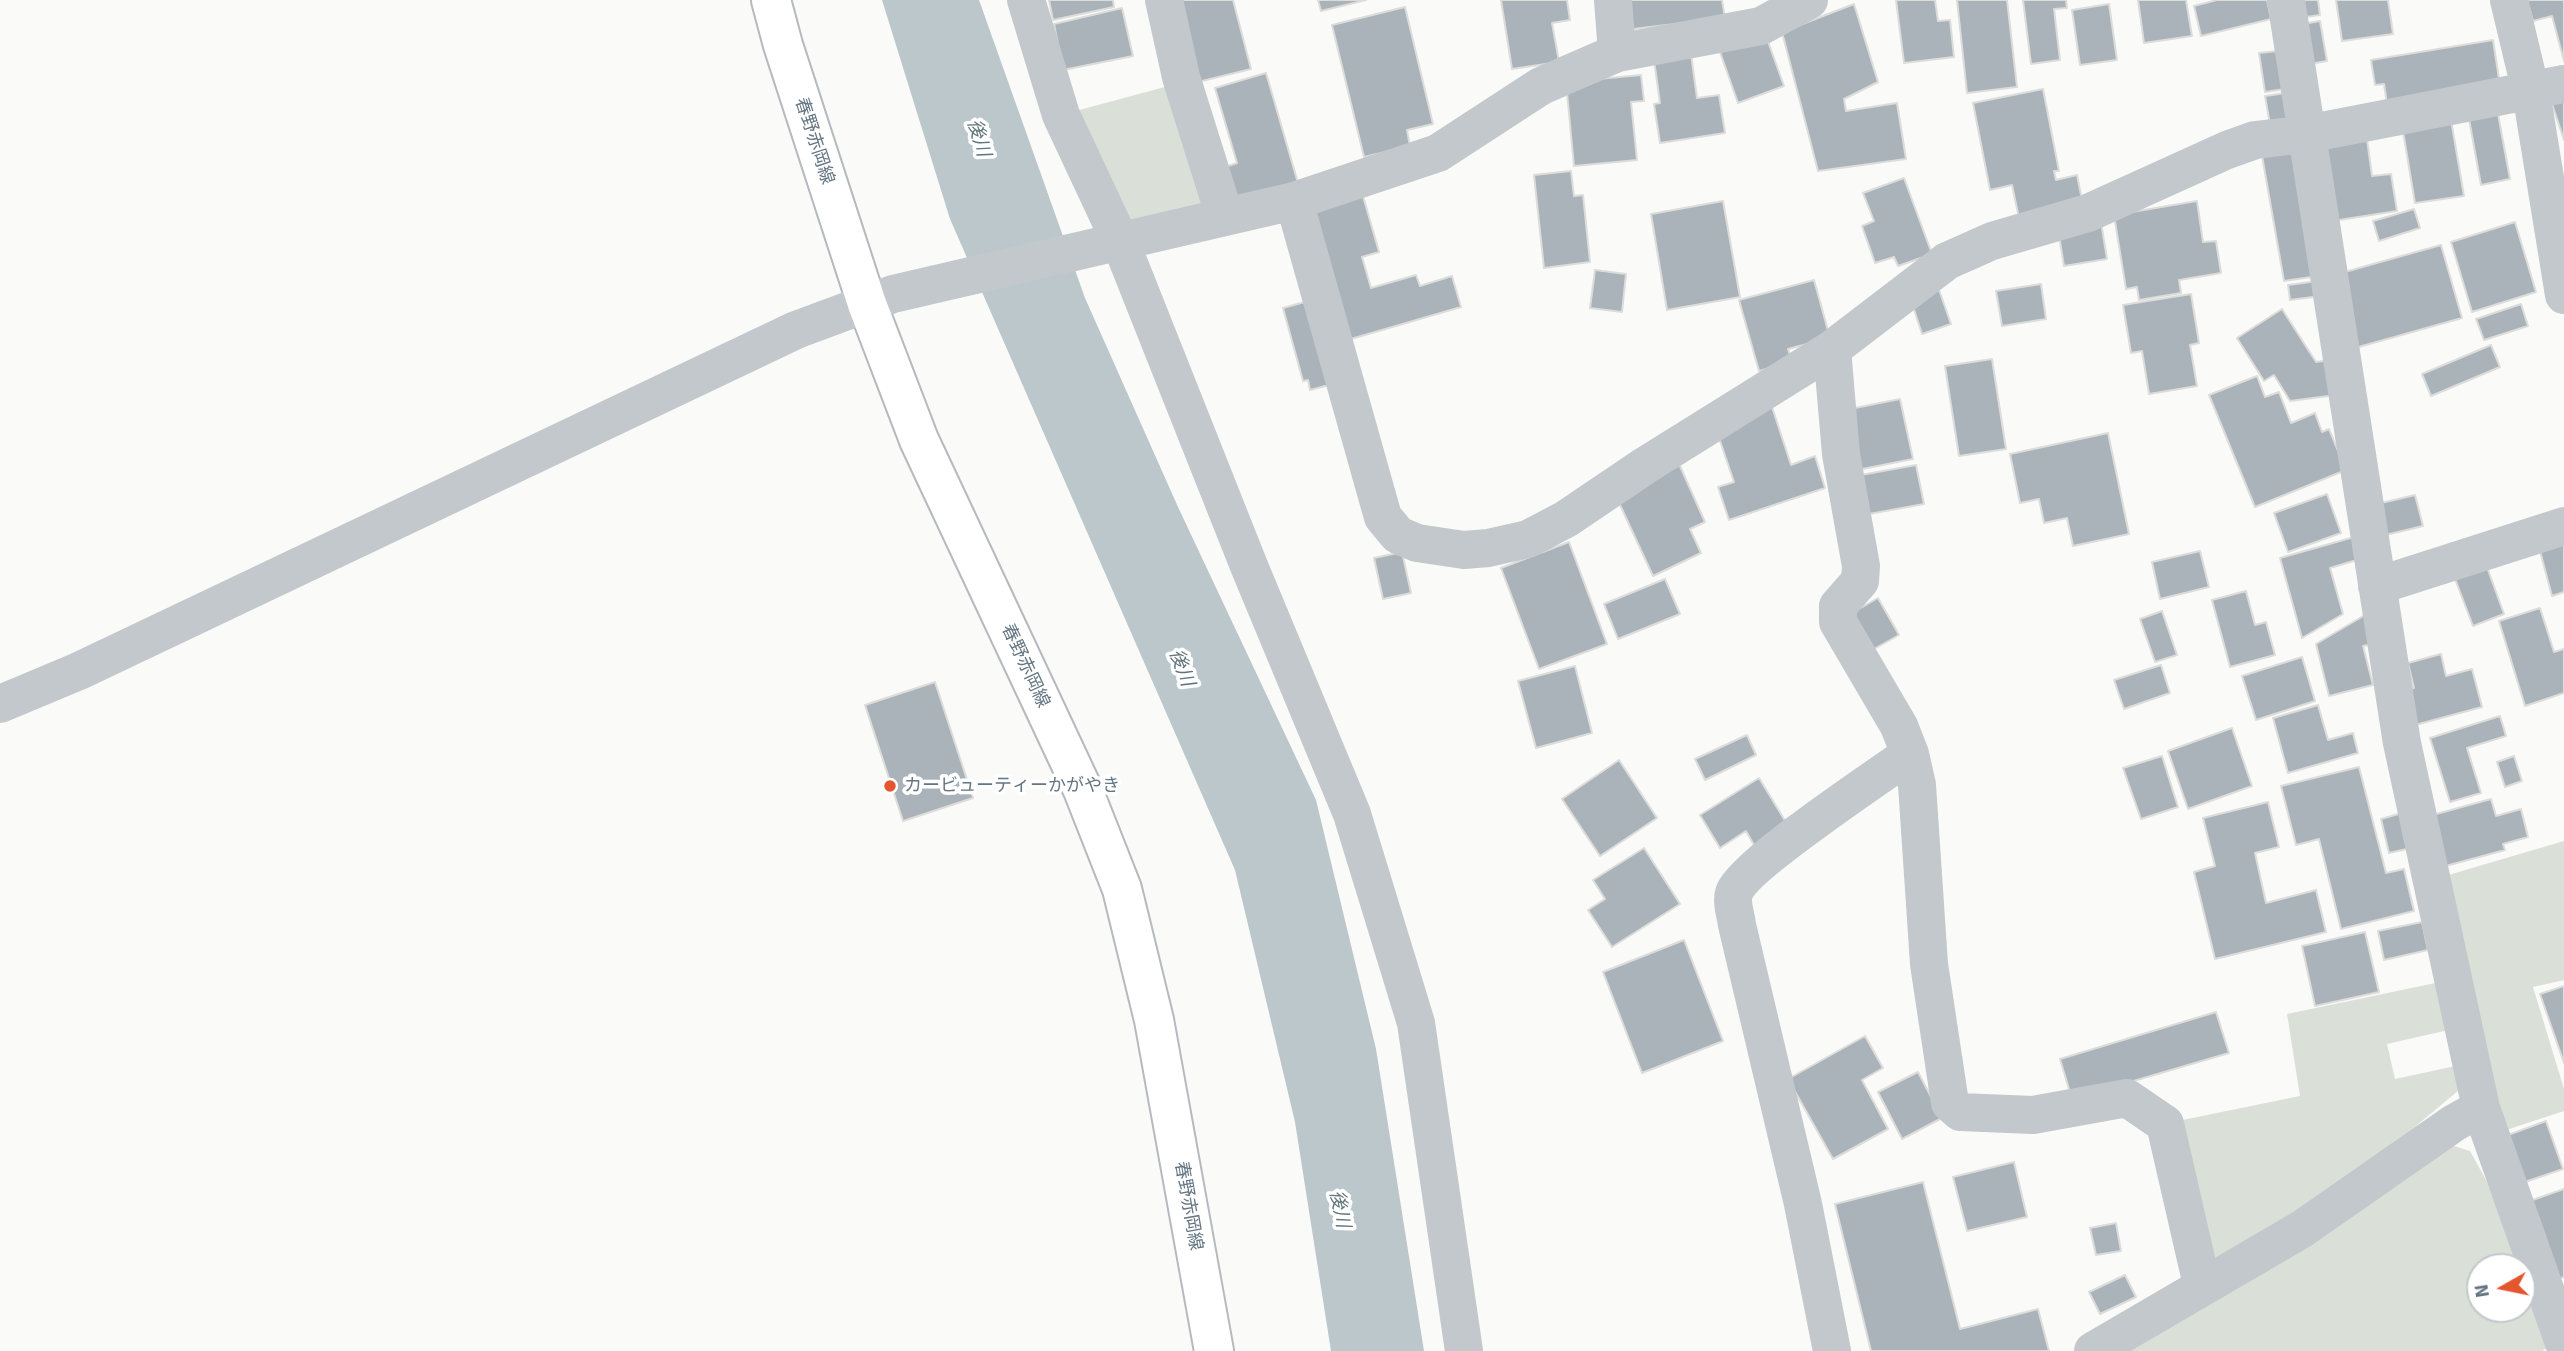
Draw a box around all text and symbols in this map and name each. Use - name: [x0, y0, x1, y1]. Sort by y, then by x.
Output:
- street label: 春野赤岡線: [790, 95, 838, 187]
- water label: 後川: [962, 116, 994, 160]
- street label: 春野赤岡線: [996, 621, 1054, 711]
- water label: 後川: [1164, 646, 1198, 690]
- place label: カービューティーかがやき: [904, 775, 1120, 797]
- marker: カービューティーかがやき: [882, 778, 898, 794]
- street label: 春野赤岡線: [1170, 1160, 1206, 1252]
- water label: 後川: [1324, 1188, 1354, 1230]
- north arrow: [2466, 1253, 2536, 1323]
- text: N: [2469, 1283, 2495, 1299]

